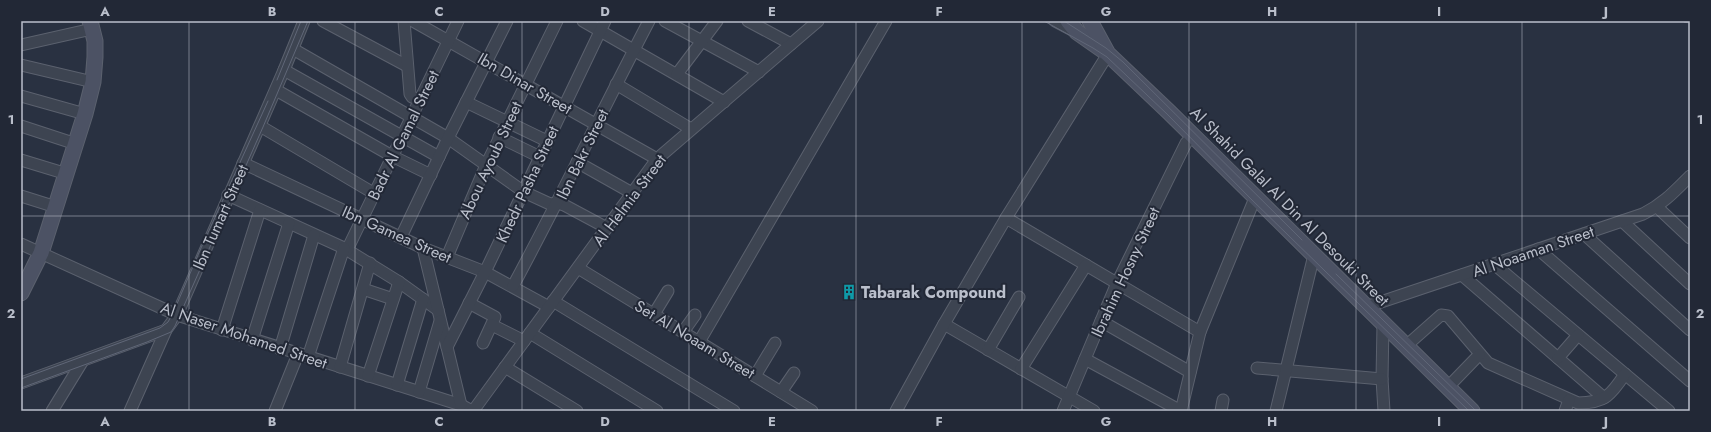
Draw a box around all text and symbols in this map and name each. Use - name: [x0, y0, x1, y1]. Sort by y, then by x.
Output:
- text: A: [99, 2, 110, 21]
- text: B: [268, 2, 277, 21]
- text: C: [434, 2, 444, 21]
- text: D: [600, 2, 610, 21]
- text: E: [768, 2, 776, 21]
- text: F: [935, 2, 943, 21]
- text: G: [1101, 2, 1112, 21]
- text: H: [1267, 2, 1277, 21]
- text: I: [1437, 2, 1441, 21]
- text: J: [1601, 2, 1608, 21]
- street label: Ibn Dinar Street: [473, 47, 576, 120]
- street label: Badr Al Gamal Street: [362, 66, 445, 204]
- street label: Abou Ayoub Street: [453, 97, 528, 223]
- street label: Al Shahid Galal Al Din Al Desouki Street: [1185, 102, 1395, 311]
- street label: Ibn Bakr Street: [551, 105, 614, 203]
- text: 1: [8, 110, 14, 129]
- text: 1: [1697, 110, 1703, 129]
- street label: Khedr Pasha Street: [490, 122, 565, 246]
- street label: Al Helmia Street: [587, 149, 672, 251]
- street label: Ibn Tumart Street: [187, 161, 254, 274]
- street label: Ibn Gamea Street: [338, 200, 455, 269]
- street label: Ibrahim Hosny Street: [1085, 203, 1166, 341]
- street label: Al Noaaman Street: [1469, 220, 1597, 283]
- place label: Tabarak Compound: [861, 281, 1006, 304]
- building icon: Tabarak Compound: [840, 283, 858, 301]
- street label: Set Al Noaam Street: [630, 294, 759, 385]
- street label: Al Naser Mohamed Street: [157, 296, 330, 375]
- text: 2: [7, 304, 15, 323]
- text: 2: [1696, 304, 1704, 323]
- text: A: [99, 412, 110, 431]
- text: B: [268, 412, 277, 431]
- text: C: [434, 412, 444, 431]
- text: D: [600, 412, 610, 431]
- text: E: [768, 412, 776, 431]
- text: F: [935, 412, 943, 431]
- text: G: [1101, 412, 1112, 431]
- text: H: [1267, 412, 1277, 431]
- text: I: [1437, 412, 1441, 431]
- text: J: [1601, 412, 1608, 431]

